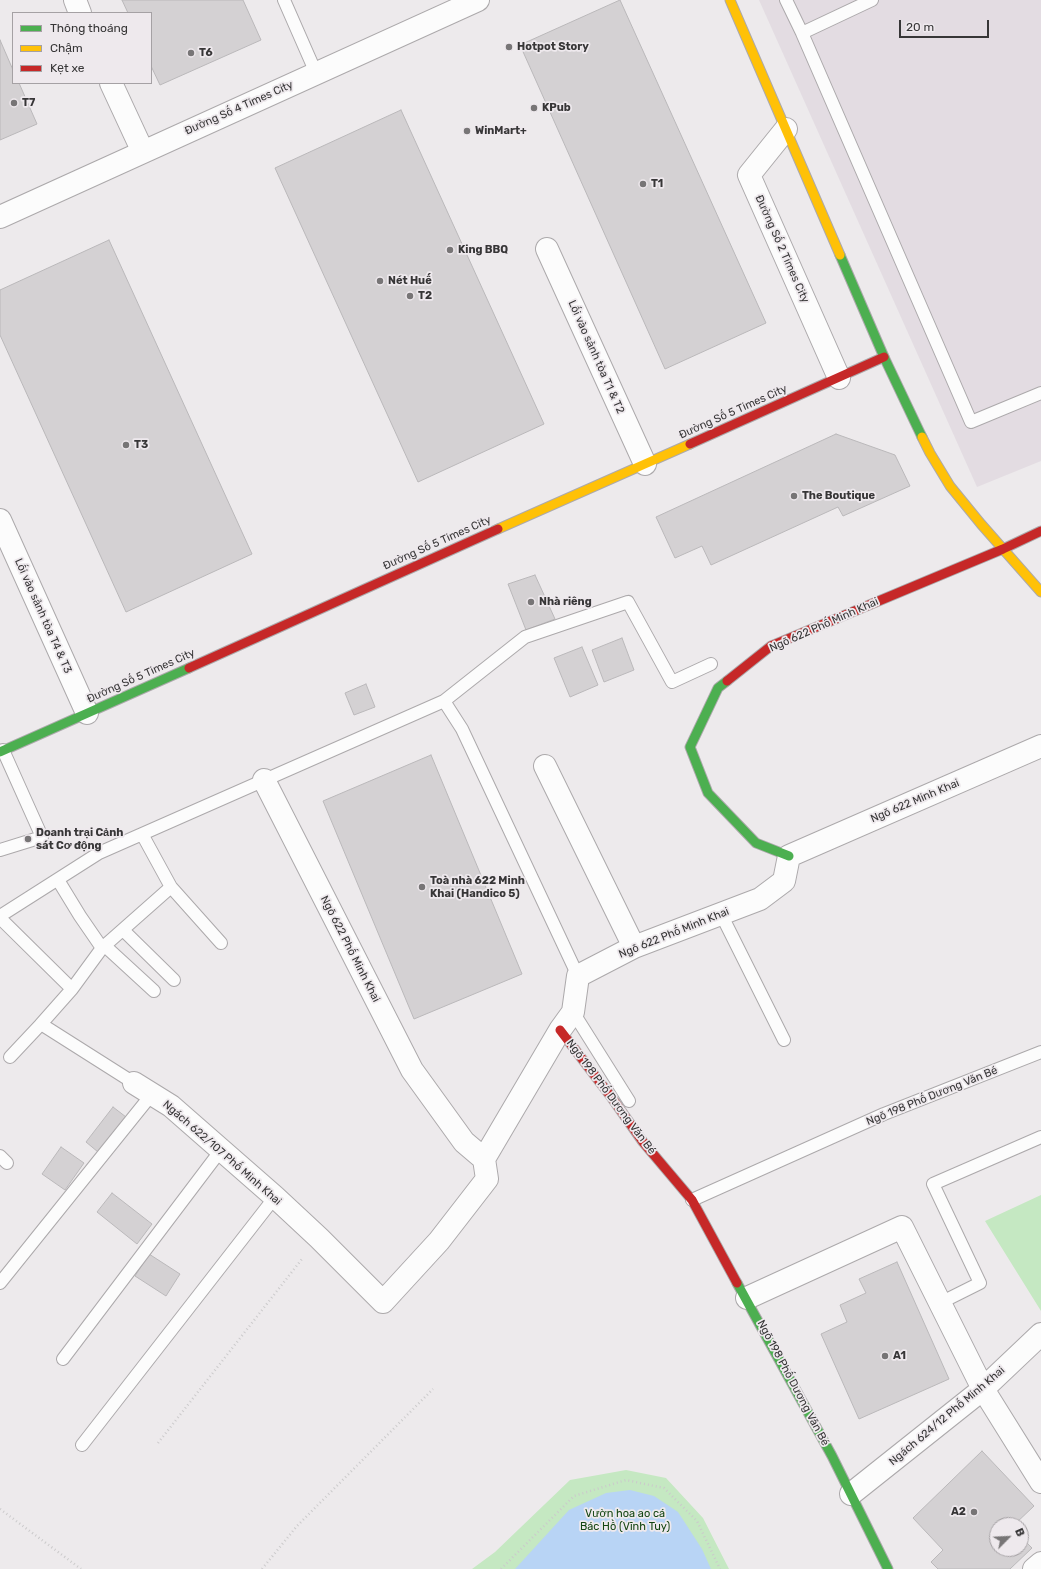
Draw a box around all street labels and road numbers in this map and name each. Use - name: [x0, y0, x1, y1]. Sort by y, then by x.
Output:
- street label: Đường Số 4 Times City: [183, 78, 295, 138]
- street label: Đường Số 2 Times City: [752, 193, 812, 305]
- street label: Lối vào sảnh tòa T1 & T2: [565, 298, 627, 416]
- street label: Đường Số 5 Times City: [677, 382, 789, 442]
- street label: Đường Số 5 Times City: [381, 513, 493, 573]
- street label: Lối vào sảnh tòa T4 & T3: [12, 556, 74, 676]
- street label: Ngõ 622 Phố Minh Khai: [768, 595, 880, 655]
- street label: Đường Số 5 Times City: [85, 646, 197, 706]
- street label: Ngõ 622 Minh Khai: [869, 776, 961, 826]
- street label: Ngõ 622 Phố Minh Khai: [317, 894, 383, 1004]
- street label: Ngõ 622 Phố Minh Khai: [617, 905, 731, 961]
- street label: Ngõ 198 Phố Dương Văn Bé: [563, 1037, 659, 1157]
- street label: Ngõ 198 Phố Dương Văn Bé: [864, 1064, 1000, 1128]
- street label: Ngách 622/107 Phố Minh Khai: [160, 1098, 284, 1208]
- street label: Ngõ 198 Phố Dương Văn Bé: [754, 1318, 832, 1448]
- street label: Ngách 624/12 Phố Minh Khai: [886, 1364, 1008, 1468]

